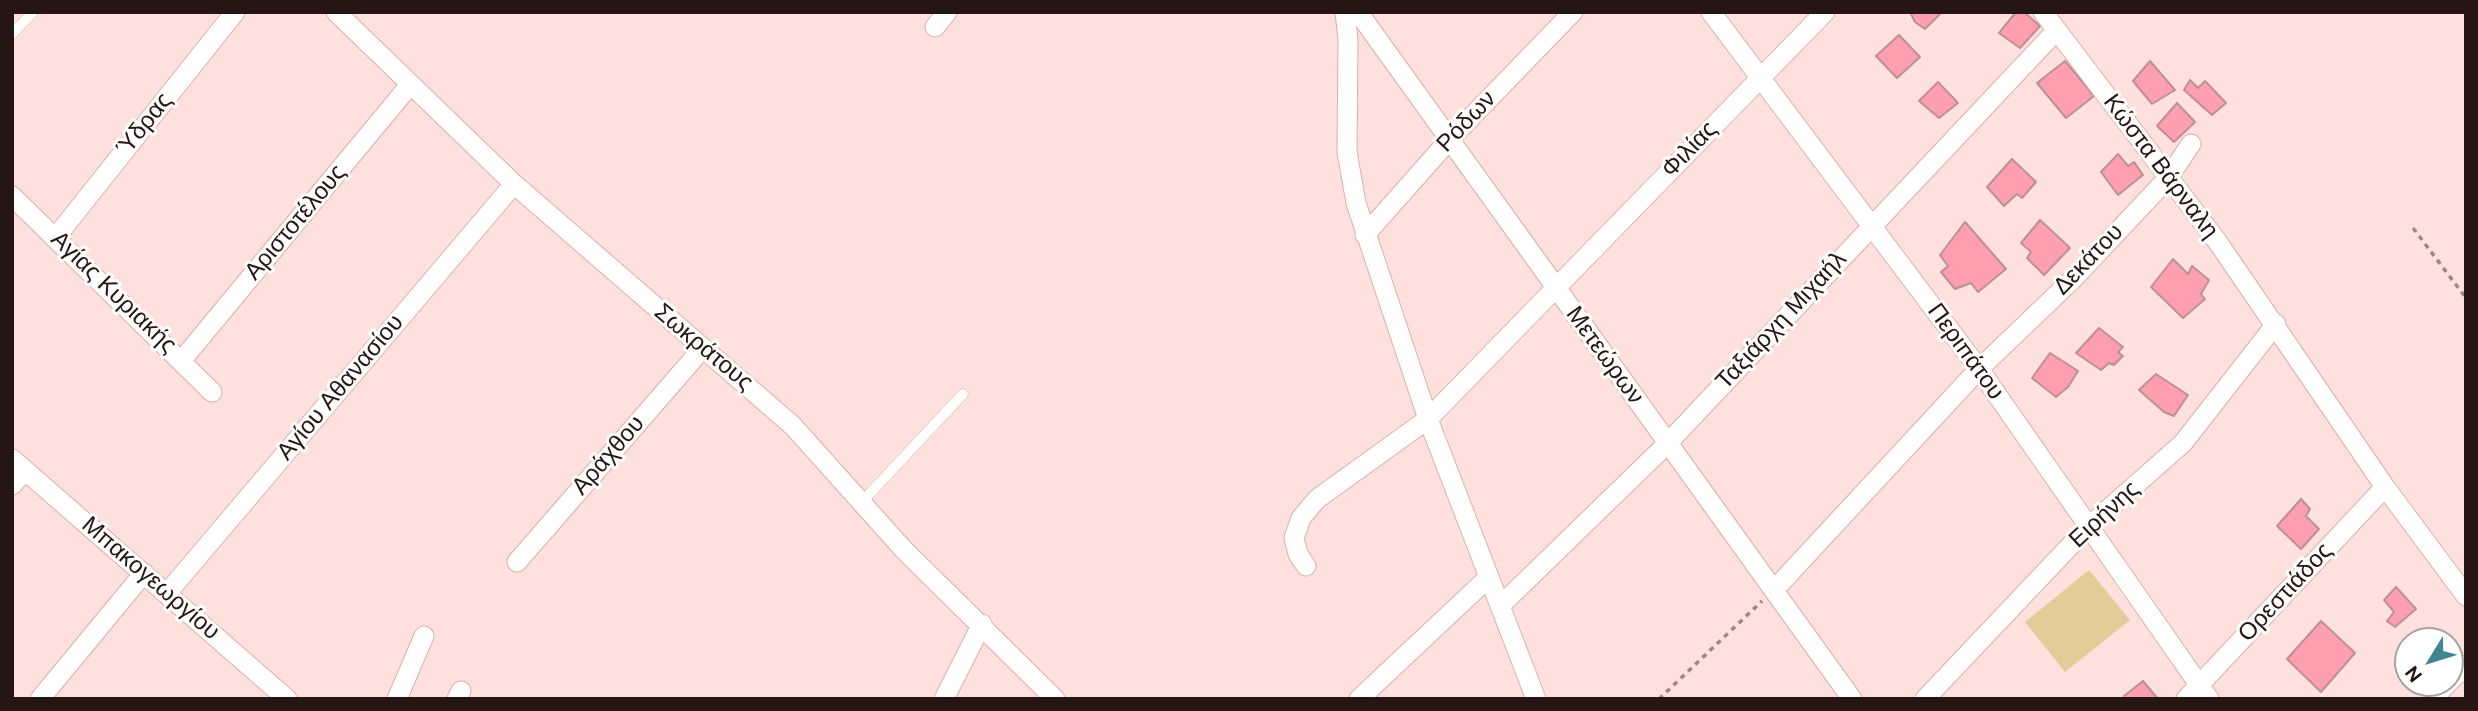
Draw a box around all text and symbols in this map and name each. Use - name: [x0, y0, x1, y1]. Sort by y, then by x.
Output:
- street label: Ρόδων: [1431, 85, 1503, 159]
- street label: Ύδρας: [111, 88, 179, 162]
- street label: Κώστα Βάρναλη: [2096, 89, 2224, 245]
- street label: Φιλίας: [1656, 116, 1724, 184]
- street label: Αριστοτέλους: [239, 159, 353, 287]
- street label: Δεκάτου: [2048, 218, 2130, 302]
- street label: Αγίας Κυριακής: [44, 226, 182, 360]
- street label: Ταξιάρχη Μιχαήλ: [1711, 246, 1853, 396]
- street label: Σωκράτους: [648, 298, 758, 398]
- street label: Περιπάτου: [1920, 298, 2010, 406]
- street label: Μετεώρων: [1559, 301, 1649, 411]
- street label: Αγίου Αθανασίου: [272, 309, 410, 467]
- street label: Αράχθου: [567, 410, 651, 502]
- street label: Ειρήνης: [2064, 475, 2146, 555]
- street label: Μπακογεωργίου: [75, 511, 225, 647]
- street label: Ορεστιάδος: [2233, 538, 2339, 648]
- north arrow: [2394, 627, 2464, 697]
- text: N: [2400, 661, 2428, 687]

